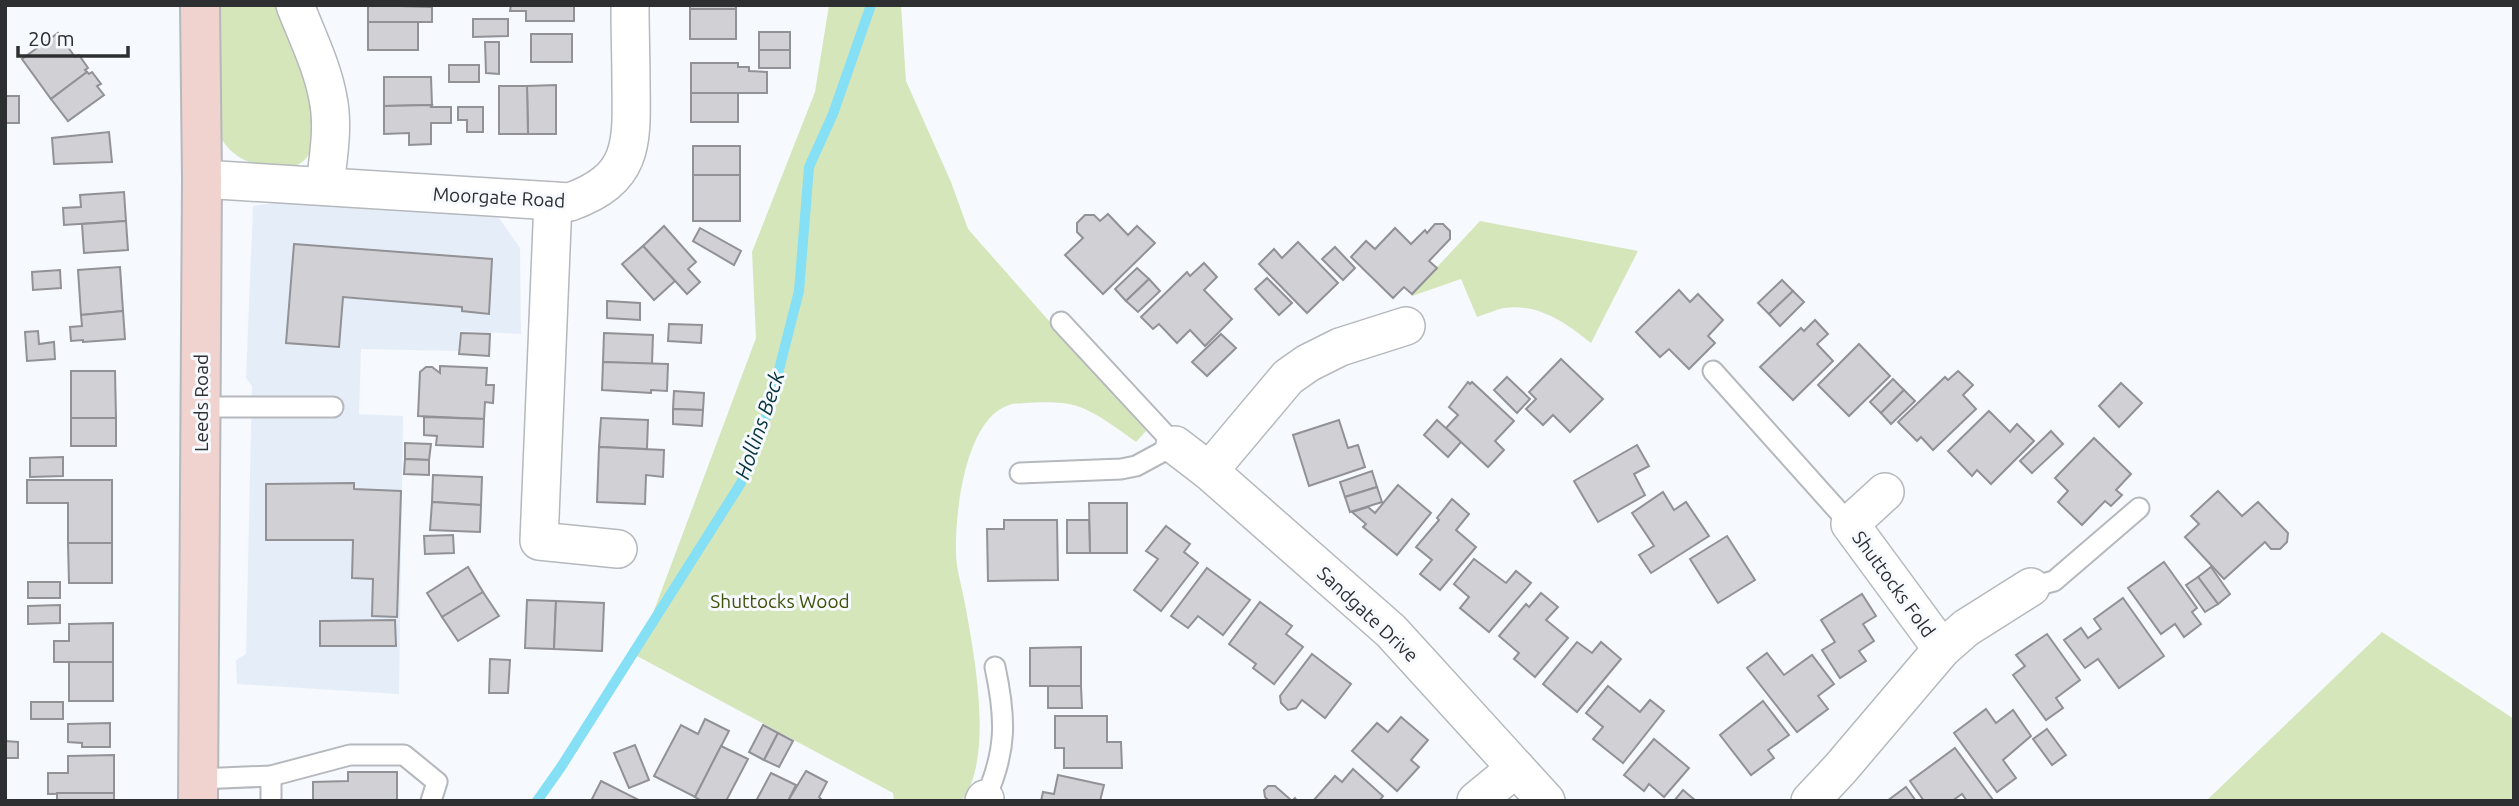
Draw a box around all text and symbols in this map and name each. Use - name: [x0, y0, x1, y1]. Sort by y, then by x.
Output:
- scale bar: [18, 14, 128, 58]
- text: 20 m: [28, 26, 75, 50]
- street label: Moorgate Road: [432, 183, 566, 211]
- street label: Leeds Road: [190, 354, 212, 452]
- water label: Hollins Beck: [729, 368, 789, 482]
- street label: Shuttocks Fold: [1848, 527, 1940, 641]
- street label: Sandgate Drive: [1313, 562, 1423, 666]
- park label: Shuttocks Wood: [710, 590, 850, 612]

